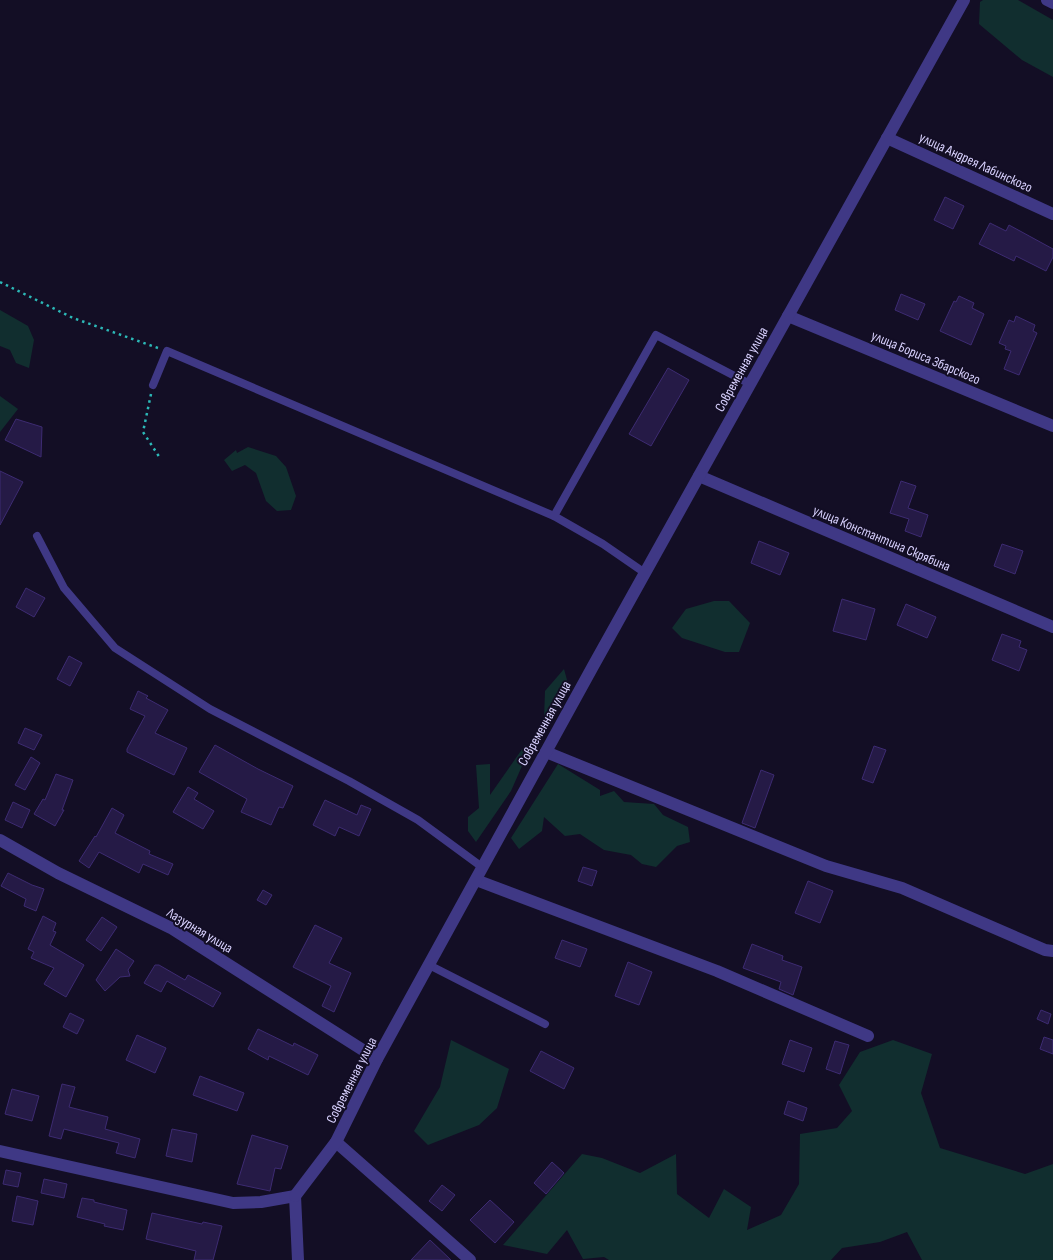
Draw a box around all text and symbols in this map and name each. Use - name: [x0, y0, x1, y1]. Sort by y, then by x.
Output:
- street label: улица Андрея Лабинского: [916, 129, 1035, 196]
- street label: Современная улица: [711, 324, 772, 415]
- street label: улица Бориса Збарского: [869, 327, 983, 388]
- street label: улица Константина Скрябина: [811, 502, 953, 575]
- street label: Современная улица: [514, 678, 575, 769]
- street label: Лазурная улица: [163, 904, 236, 957]
- street label: Современная улица: [322, 1034, 380, 1126]

